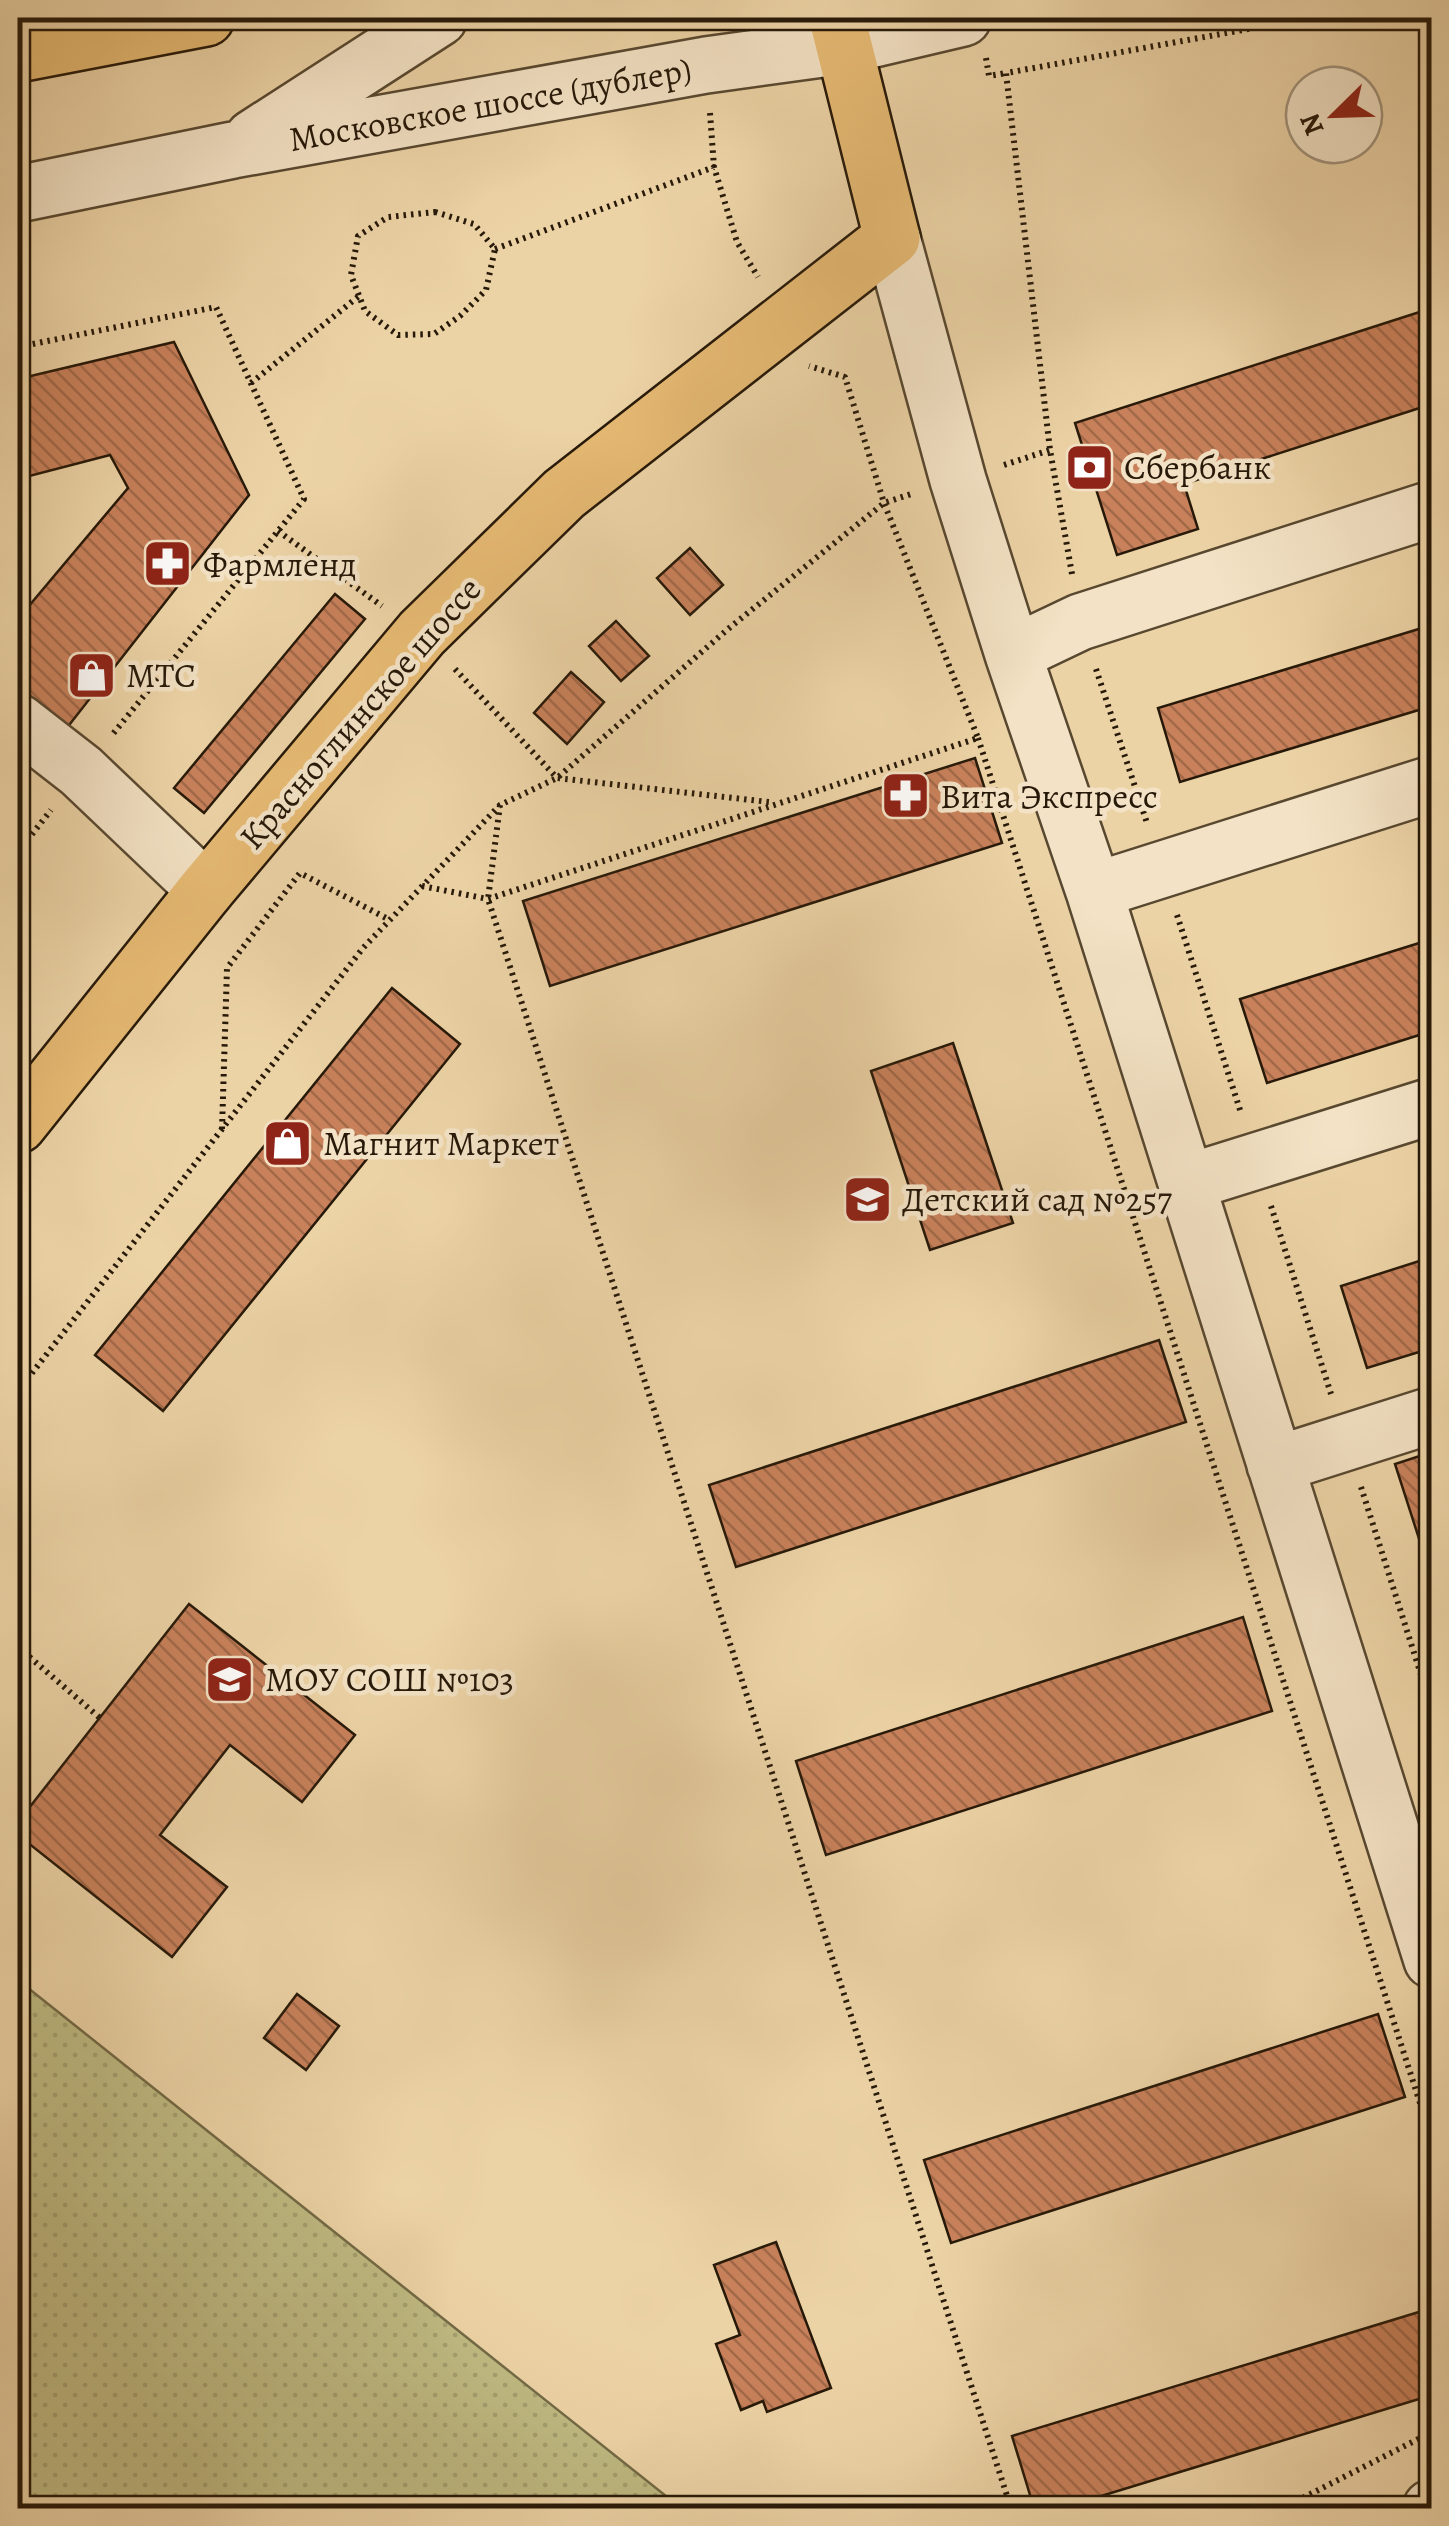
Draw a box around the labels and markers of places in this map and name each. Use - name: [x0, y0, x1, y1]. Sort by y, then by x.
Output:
- bank icon: Сбербанк: [1063, 441, 1115, 493]
- place label: Сбербанк: [1124, 443, 1271, 491]
- pharmacy icon: Фармленд: [142, 538, 194, 590]
- place label: Фармленд: [203, 540, 357, 588]
- shop icon: МТС: [65, 649, 117, 701]
- place label: МТС: [126, 651, 196, 699]
- pharmacy icon: Вита Экспресс: [879, 770, 931, 822]
- place label: Вита Экспресс: [940, 772, 1158, 820]
- shop icon: Магнит Маркет: [262, 1117, 314, 1169]
- place label: Магнит Маркет: [323, 1119, 559, 1167]
- school or university icon: Детский сад №257: [841, 1173, 893, 1225]
- place label: Детский сад №257: [902, 1175, 1172, 1223]
- school or university icon: МОУ СОШ №103: [204, 1653, 256, 1705]
- place label: МОУ СОШ №103: [265, 1655, 514, 1703]

